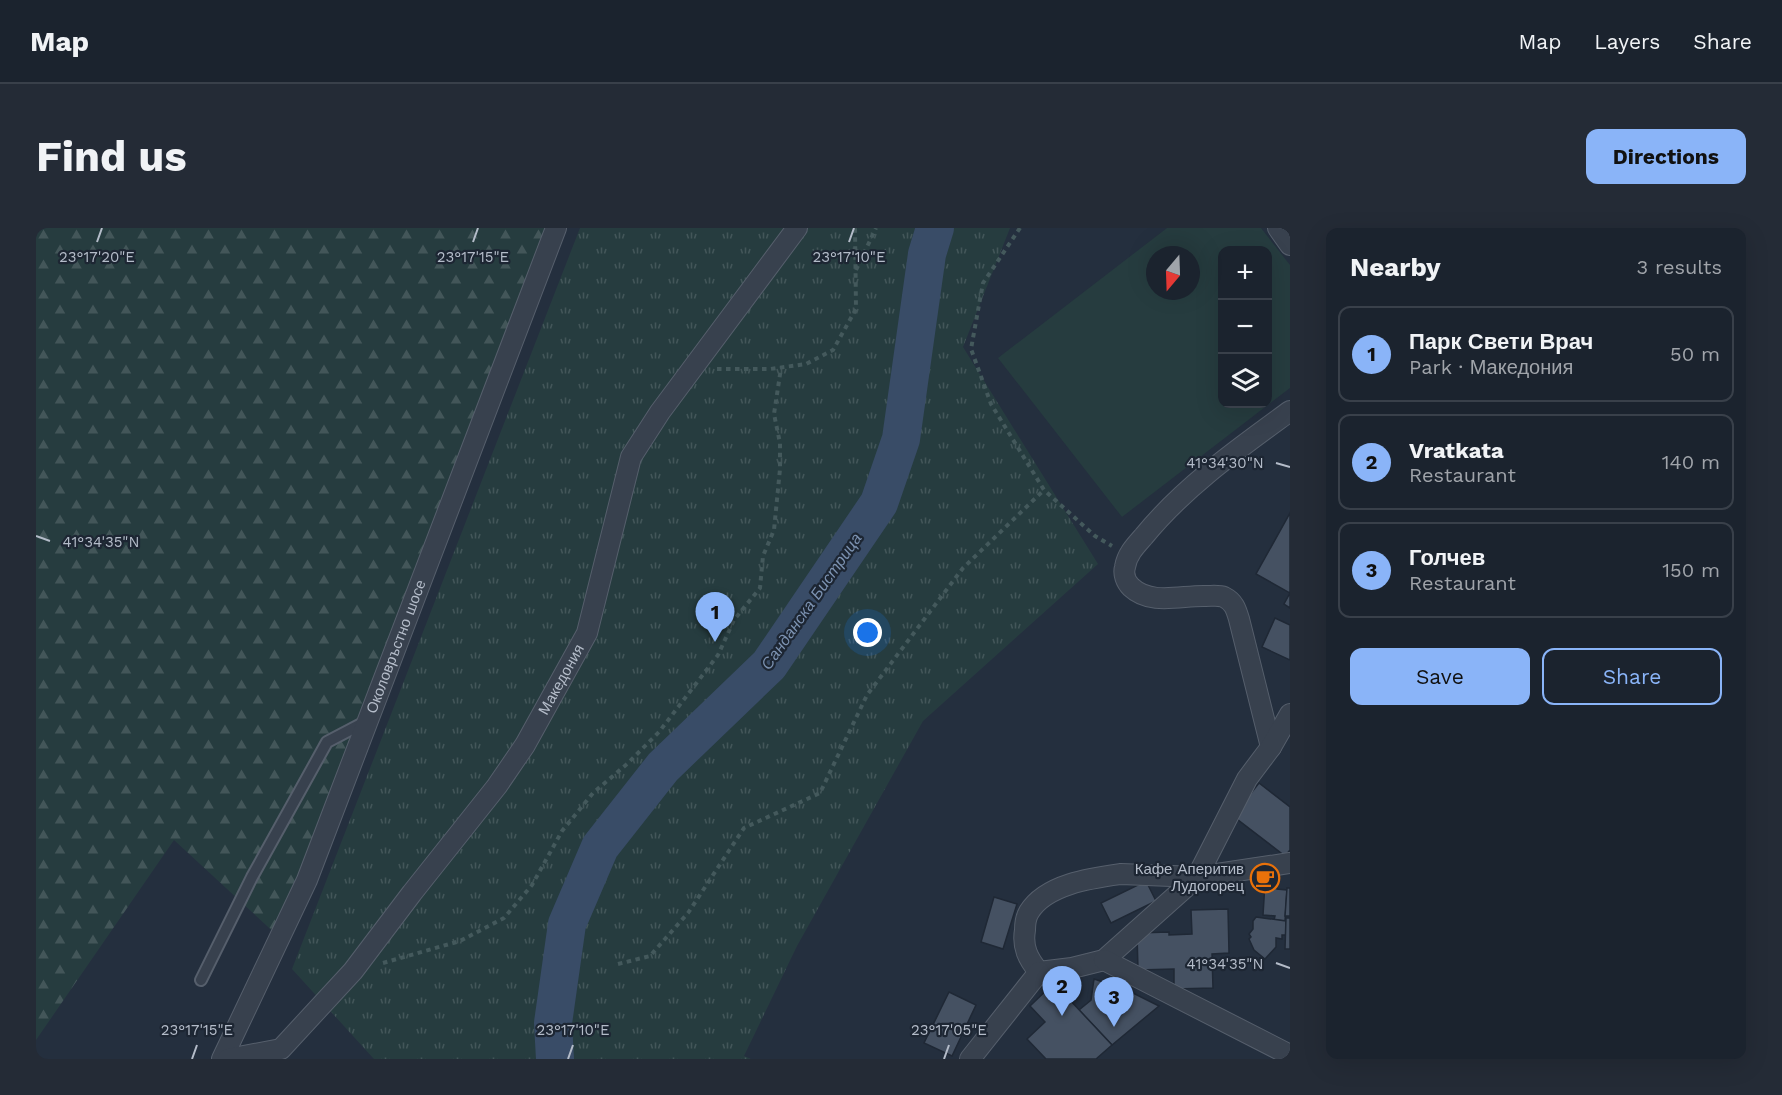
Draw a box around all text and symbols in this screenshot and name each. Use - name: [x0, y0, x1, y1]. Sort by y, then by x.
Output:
- text: Map: [30, 25, 89, 58]
- text: Map: [1518, 29, 1561, 54]
- text: Layers: [1594, 29, 1660, 54]
- text: Share: [1693, 29, 1752, 54]
- button: Directions: [1586, 129, 1746, 184]
- text: Find us: [36, 132, 187, 181]
- north arrow: [1146, 246, 1200, 300]
- map controls: [1218, 246, 1272, 408]
- button: +: [1218, 246, 1272, 300]
- text: 23°17'20"E: [59, 248, 135, 266]
- text: 23°17'15"E: [437, 248, 509, 266]
- text: 23°17'10"E: [813, 248, 885, 266]
- text: Nearby: [1350, 252, 1441, 282]
- text: 3 results: [1637, 255, 1722, 279]
- button: −: [1218, 300, 1272, 354]
- text: Парк Свети Врач: [1409, 329, 1593, 354]
- text: 1: [1367, 342, 1376, 366]
- text: 50 m: [1670, 342, 1720, 366]
- button: layers: [1218, 354, 1272, 408]
- text: Park · Македония: [1409, 355, 1573, 379]
- text: Vratkata: [1409, 438, 1504, 463]
- text: 2: [1366, 450, 1377, 474]
- text: 140 m: [1662, 450, 1720, 474]
- text: 41°34'30"N: [1186, 454, 1264, 472]
- text: Restaurant: [1409, 463, 1516, 487]
- water label: Санданска Бистрица: [757, 529, 866, 673]
- text: 41°34'35"N: [63, 533, 139, 551]
- text: Голчев: [1409, 545, 1485, 570]
- text: 3: [1366, 558, 1377, 582]
- text: 150 m: [1662, 558, 1720, 582]
- text: Restaurant: [1409, 571, 1516, 595]
- street label: Околовръстно шосе: [362, 577, 430, 716]
- pin: 1: [696, 592, 734, 642]
- your location: [853, 618, 882, 647]
- street label: Македония: [535, 641, 588, 718]
- button: Save: [1350, 648, 1530, 705]
- button: Share: [1542, 648, 1722, 705]
- place label: Кафе Аперитив Лудогорец: [1135, 860, 1244, 895]
- cafe icon: Кафе Аперитив Лудогорец: [1249, 862, 1281, 894]
- text: 41°34'35"N: [1187, 955, 1263, 973]
- pin: 2: [1042, 966, 1082, 1016]
- pin: 3: [1094, 978, 1134, 1027]
- text: 23°17'15"E: [161, 1021, 233, 1039]
- text: 23°17'10"E: [537, 1021, 609, 1039]
- text: 23°17'05"E: [911, 1021, 987, 1039]

